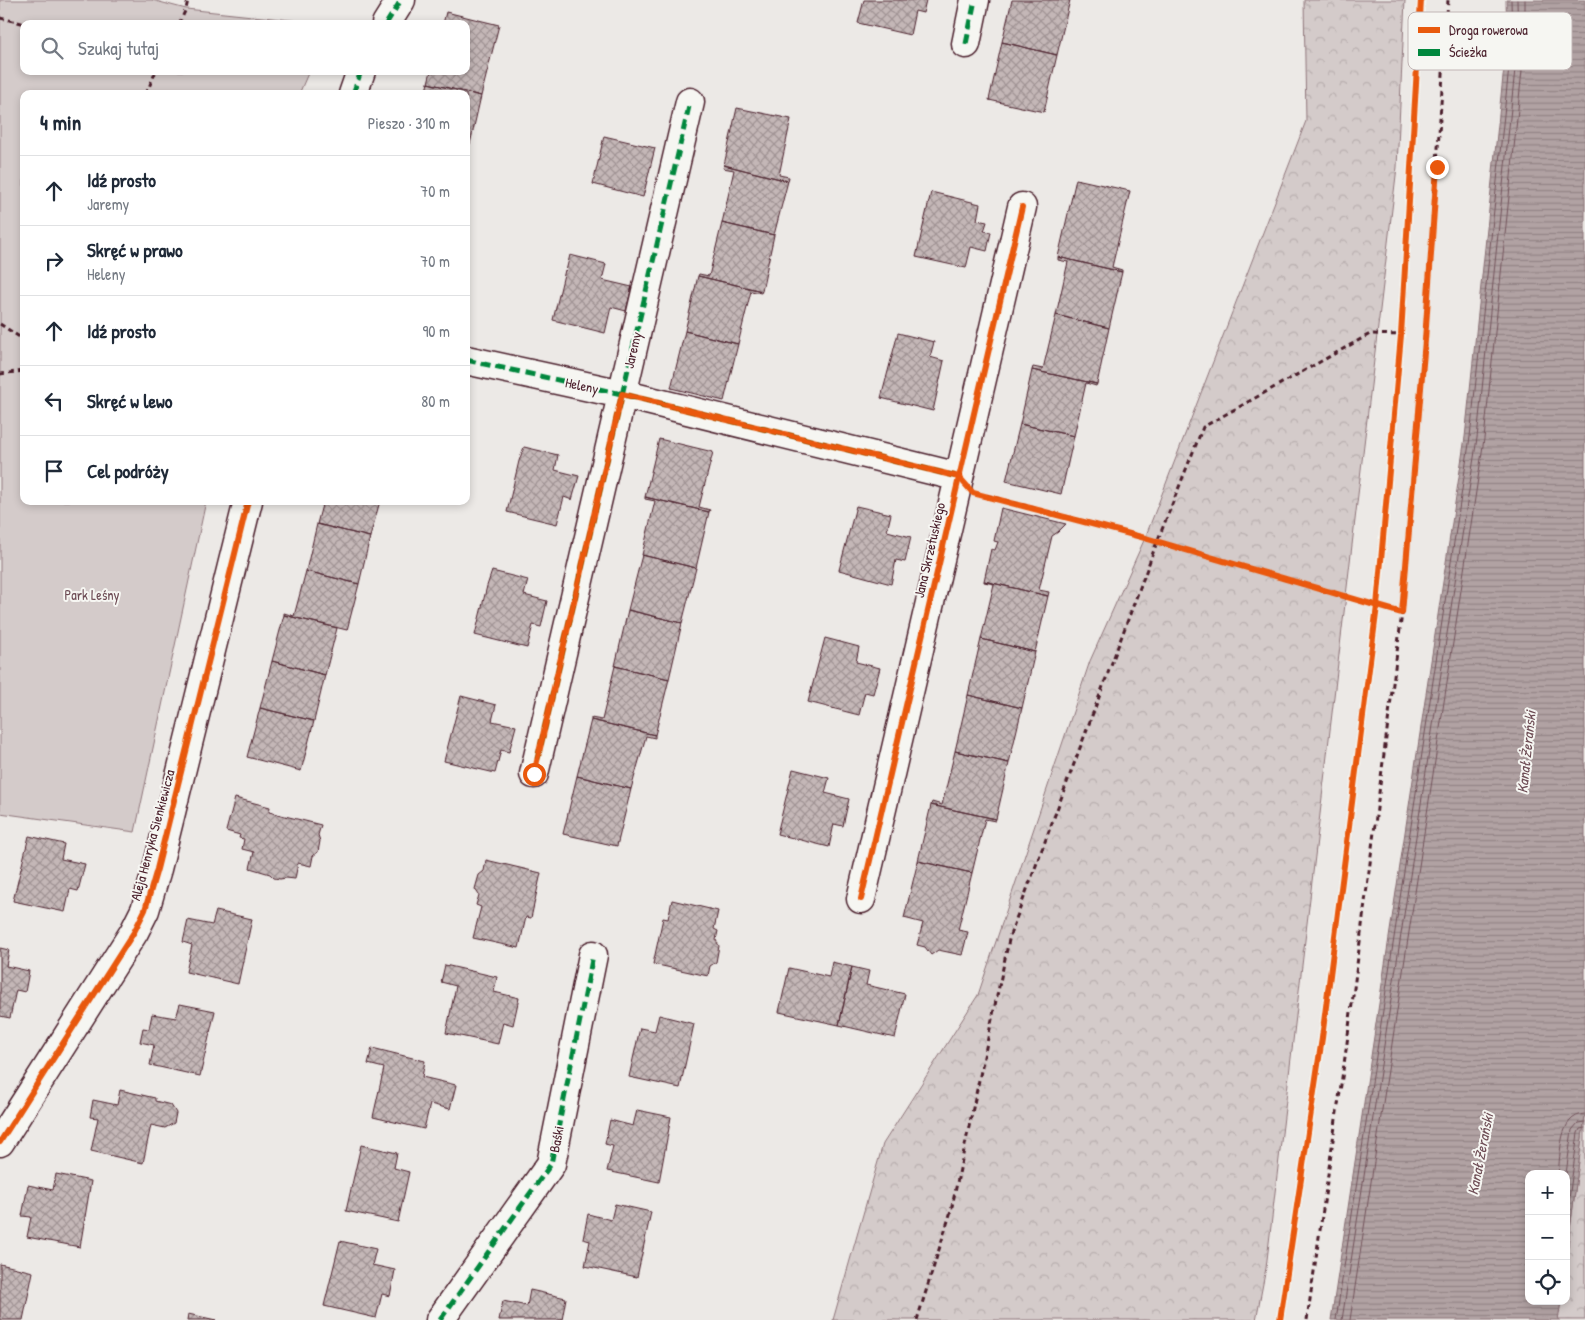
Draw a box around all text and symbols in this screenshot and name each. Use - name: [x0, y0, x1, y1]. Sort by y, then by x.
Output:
- legend: [1408, 12, 1572, 70]
- search box: [20, 20, 470, 75]
- text: Droga rowerowa: [1449, 20, 1528, 40]
- icon: search: [38, 34, 66, 62]
- text: Szukaj tutaj: [78, 35, 159, 61]
- text: Ścieżka: [1449, 42, 1487, 61]
- text: 4 min: [40, 108, 81, 137]
- text: Pieszo · 310 m: [368, 112, 450, 134]
- route end: [1426, 156, 1449, 179]
- text: Idź prosto: [87, 167, 156, 193]
- icon: ahead: [40, 177, 68, 205]
- text: 70 m: [420, 180, 450, 202]
- text: Jaremy: [87, 193, 129, 215]
- text: Skręć w prawo: [87, 237, 183, 263]
- icon: right: [40, 247, 68, 275]
- text: 70 m: [420, 250, 450, 272]
- text: Heleny: [87, 263, 125, 285]
- icon: ahead: [40, 317, 68, 345]
- text: Idź prosto: [87, 318, 156, 344]
- text: 90 m: [422, 320, 450, 342]
- street label: Jaremy: [619, 330, 646, 370]
- street label: Heleny: [563, 372, 601, 399]
- icon: left: [40, 387, 68, 415]
- text: Skręć w lewo: [87, 388, 172, 414]
- text: 80 m: [421, 390, 450, 412]
- icon: arrive: [40, 457, 68, 485]
- text: Cel podróży: [87, 458, 169, 484]
- street label: Jana Skrzetuskiego: [909, 500, 950, 600]
- park label: Park Leśny: [64, 585, 120, 605]
- water label: Kanał Żerański: [1511, 708, 1541, 794]
- route start: [523, 763, 546, 786]
- street label: Aleja Henryka Sienkiewicza: [125, 767, 180, 903]
- water label: Kanał Żerański: [1462, 1110, 1499, 1197]
- street label: Baśki: [544, 1124, 568, 1154]
- map controls: [1525, 1170, 1570, 1305]
- button: +: [1525, 1170, 1570, 1215]
- button: −: [1525, 1215, 1570, 1260]
- button: locate: [1525, 1260, 1570, 1305]

